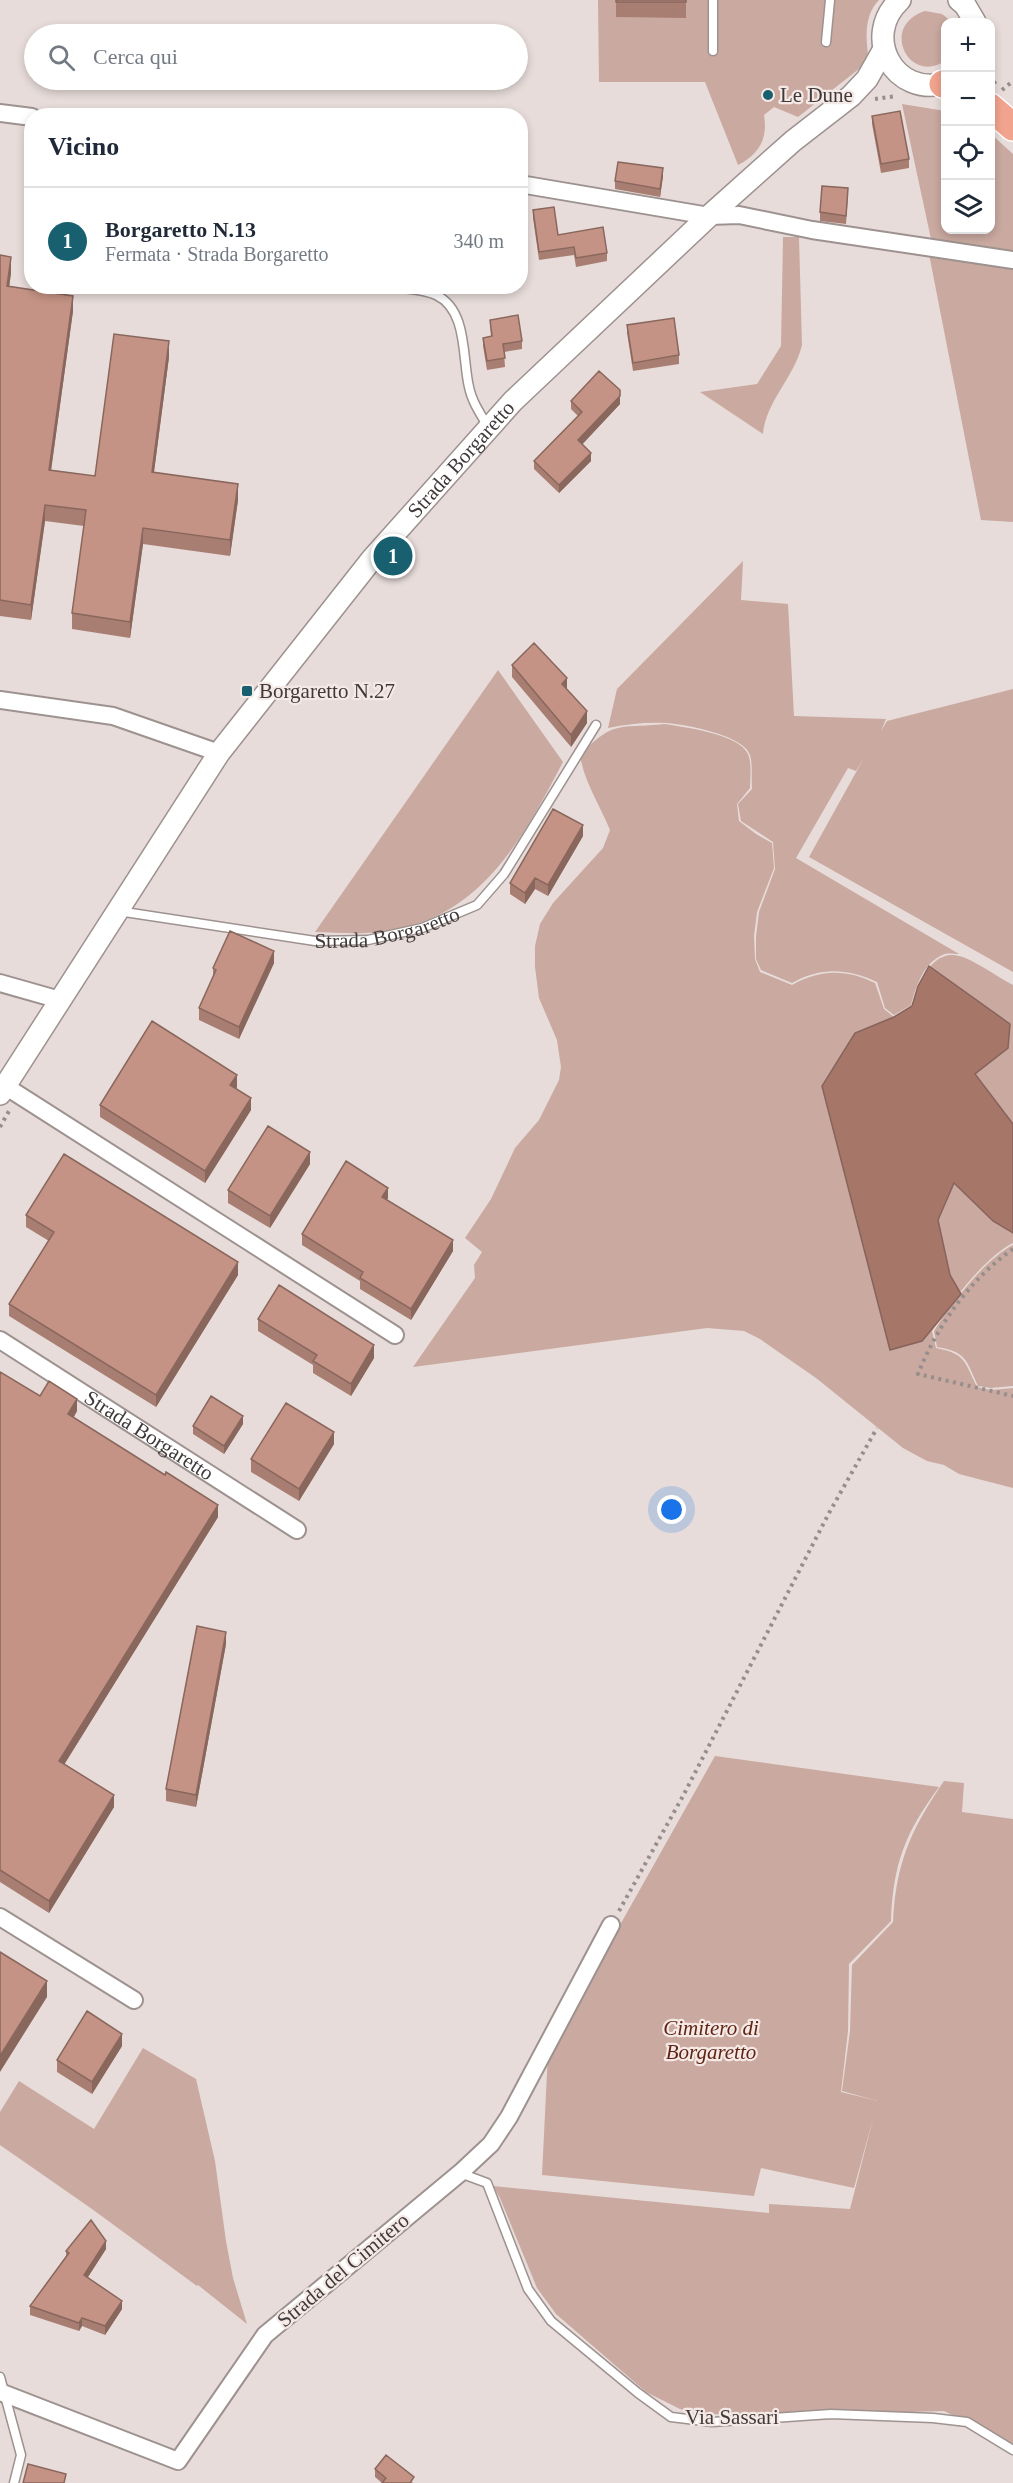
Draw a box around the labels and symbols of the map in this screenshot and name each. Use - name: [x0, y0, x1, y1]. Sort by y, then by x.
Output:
- place label: Le Dune: [780, 83, 853, 107]
- marker: Le Dune: [761, 88, 775, 102]
- street label: Strada Borgaretto: [403, 396, 519, 523]
- pin: 1: [374, 534, 412, 578]
- place label: Borgaretto N.27: [259, 679, 395, 703]
- marker: Borgaretto N.27: [240, 684, 254, 698]
- street label: Strada Borgaretto: [314, 902, 463, 953]
- street label: Strada Borgaretto: [80, 1385, 218, 1485]
- your location: [657, 1495, 686, 1524]
- park label: Cimitero di Borgaretto: [663, 2016, 759, 2064]
- street label: Strada del Cimitero: [272, 2208, 414, 2332]
- street label: Via Sassari: [685, 2405, 779, 2429]

